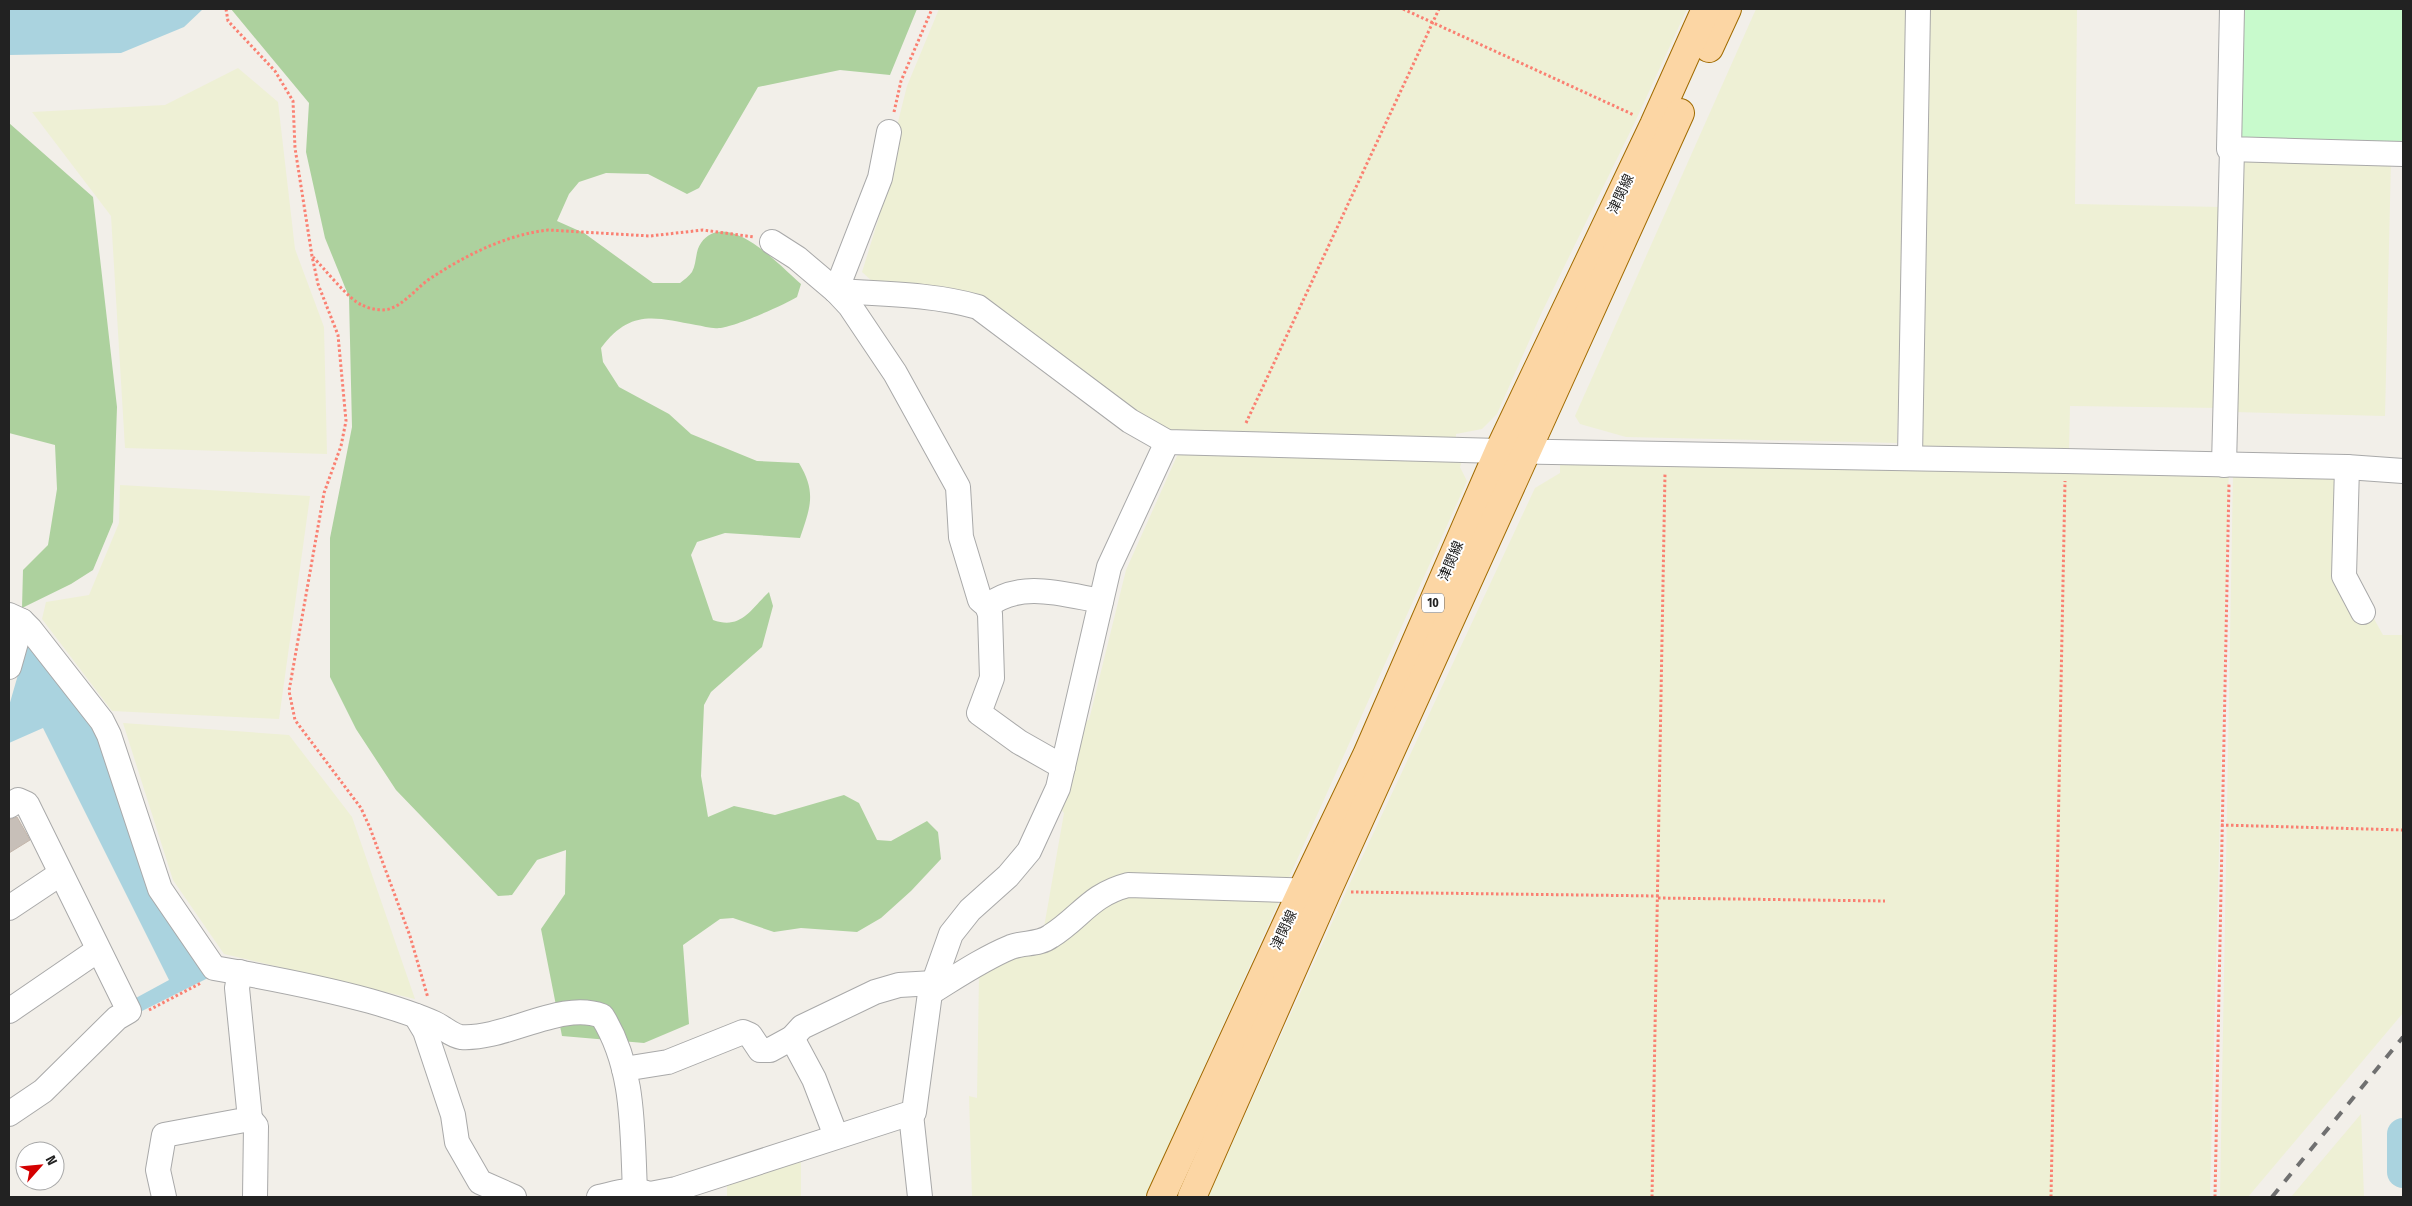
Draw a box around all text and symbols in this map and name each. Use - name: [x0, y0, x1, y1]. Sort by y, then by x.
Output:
- street label: 津関線: [1604, 171, 1638, 217]
- street label: 津関線: [1435, 538, 1467, 584]
- road number: 10: [1422, 594, 1444, 612]
- street label: 津関線: [1267, 907, 1301, 953]
- north arrow: [15, 1141, 65, 1191]
- text: N: [42, 1153, 61, 1168]

